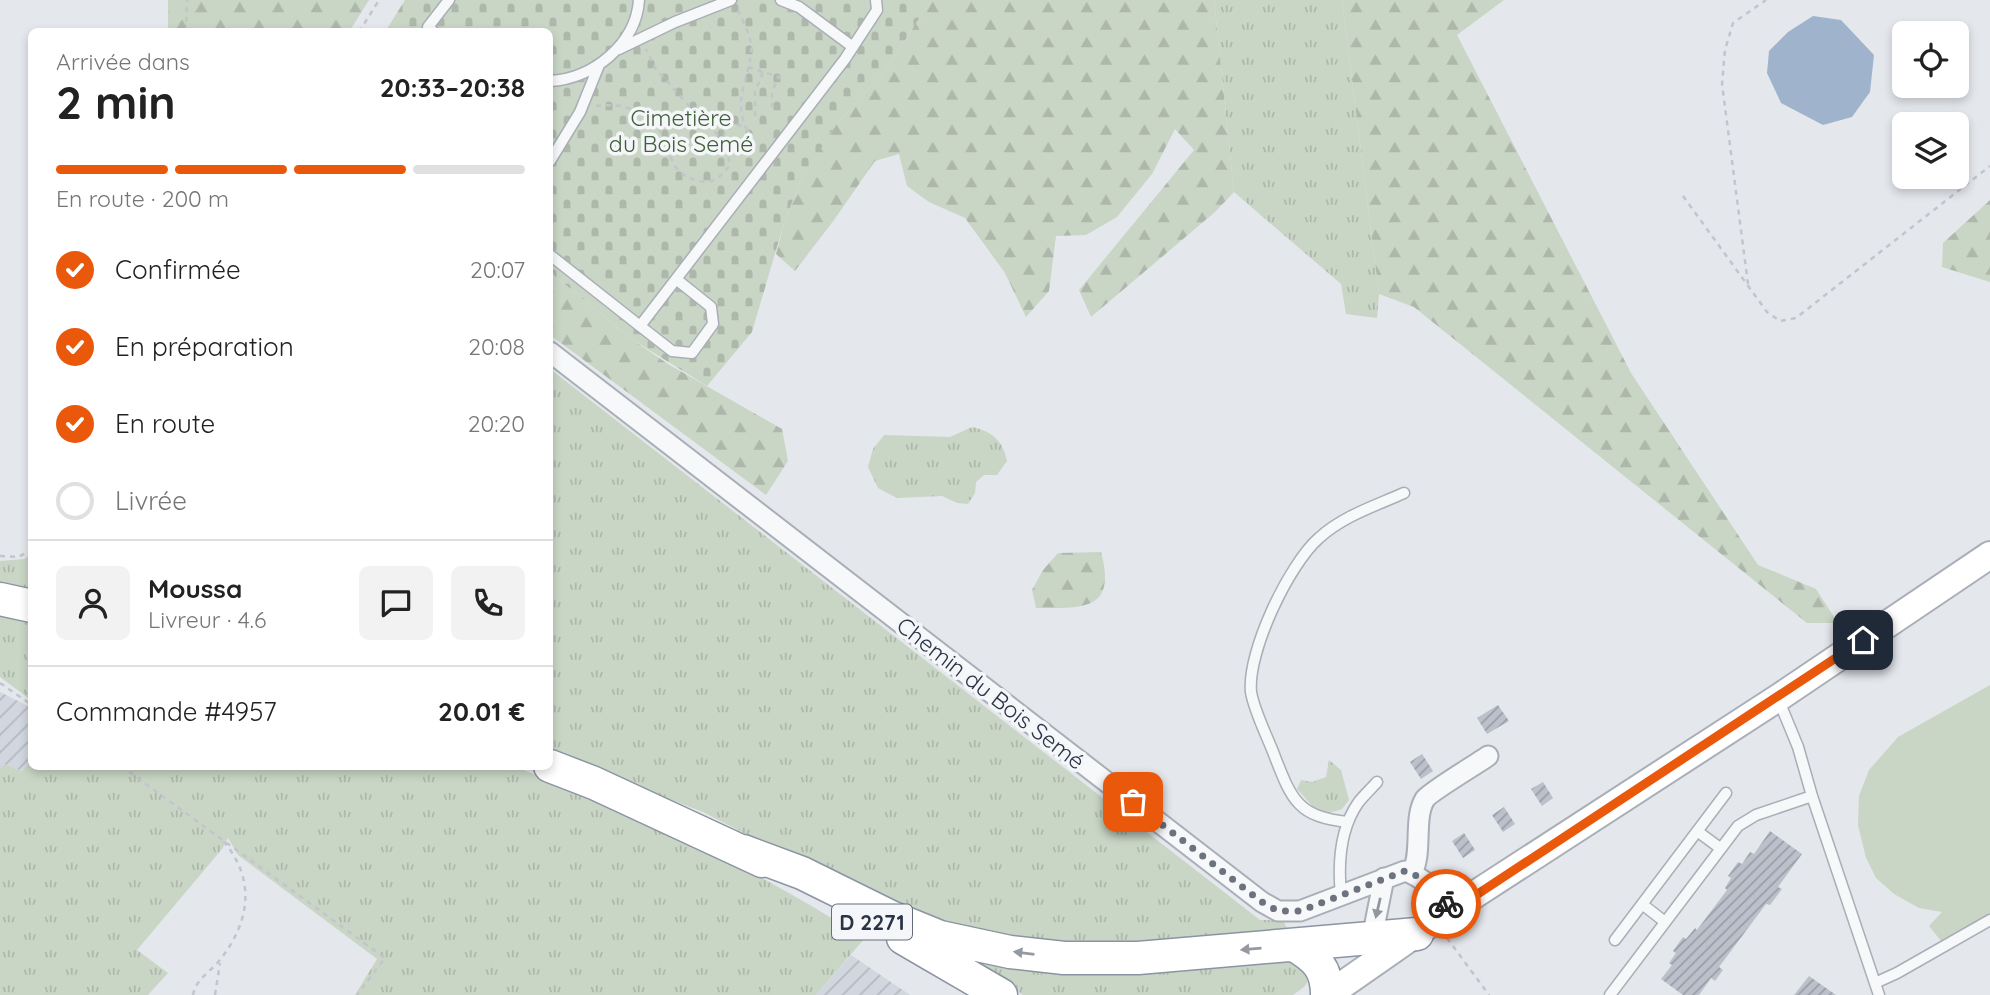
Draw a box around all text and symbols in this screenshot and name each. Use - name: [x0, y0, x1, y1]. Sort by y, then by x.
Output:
- map controls: [1892, 21, 1969, 189]
- button: locate: [1892, 21, 1969, 98]
- text: Arrivée dans: [56, 47, 190, 76]
- text: 20:33–20:38: [380, 71, 525, 104]
- text: 2 min: [56, 73, 176, 131]
- park label: Cimetière du Bois Semé: [609, 103, 753, 158]
- button: layers: [1892, 112, 1969, 189]
- text: En route · 200 m: [56, 184, 229, 213]
- icon: check: [56, 251, 94, 289]
- text: Confirmée: [115, 253, 241, 286]
- text: 20:07: [470, 255, 525, 284]
- icon: check: [56, 328, 94, 366]
- text: En préparation: [115, 330, 294, 363]
- text: 20:08: [468, 332, 525, 361]
- icon: check: [56, 405, 94, 443]
- text: En route: [115, 407, 215, 440]
- text: 20:20: [468, 409, 525, 438]
- text: Livrée: [115, 484, 187, 517]
- button: person: [56, 566, 130, 640]
- button: chat: [359, 566, 433, 640]
- button: phone: [451, 566, 525, 640]
- text: Moussa: [148, 572, 242, 605]
- text: Livreur · 4.6: [148, 605, 266, 634]
- street label: Chemin du Bois Semé: [891, 610, 1091, 776]
- pin: [1833, 610, 1893, 670]
- icon: home: [1844, 621, 1882, 659]
- text: Commande #4957: [56, 695, 277, 728]
- text: 20.01 €: [438, 695, 525, 728]
- pin: [1103, 772, 1163, 832]
- icon: bag: [1114, 783, 1152, 821]
- courier: [1411, 869, 1481, 939]
- icon: bike: [1427, 885, 1465, 923]
- one-way arrow: [1372, 897, 1383, 919]
- road number: D 2271: [832, 904, 912, 940]
- one-way arrow: [1240, 944, 1262, 955]
- one-way arrow: [1013, 948, 1035, 959]

